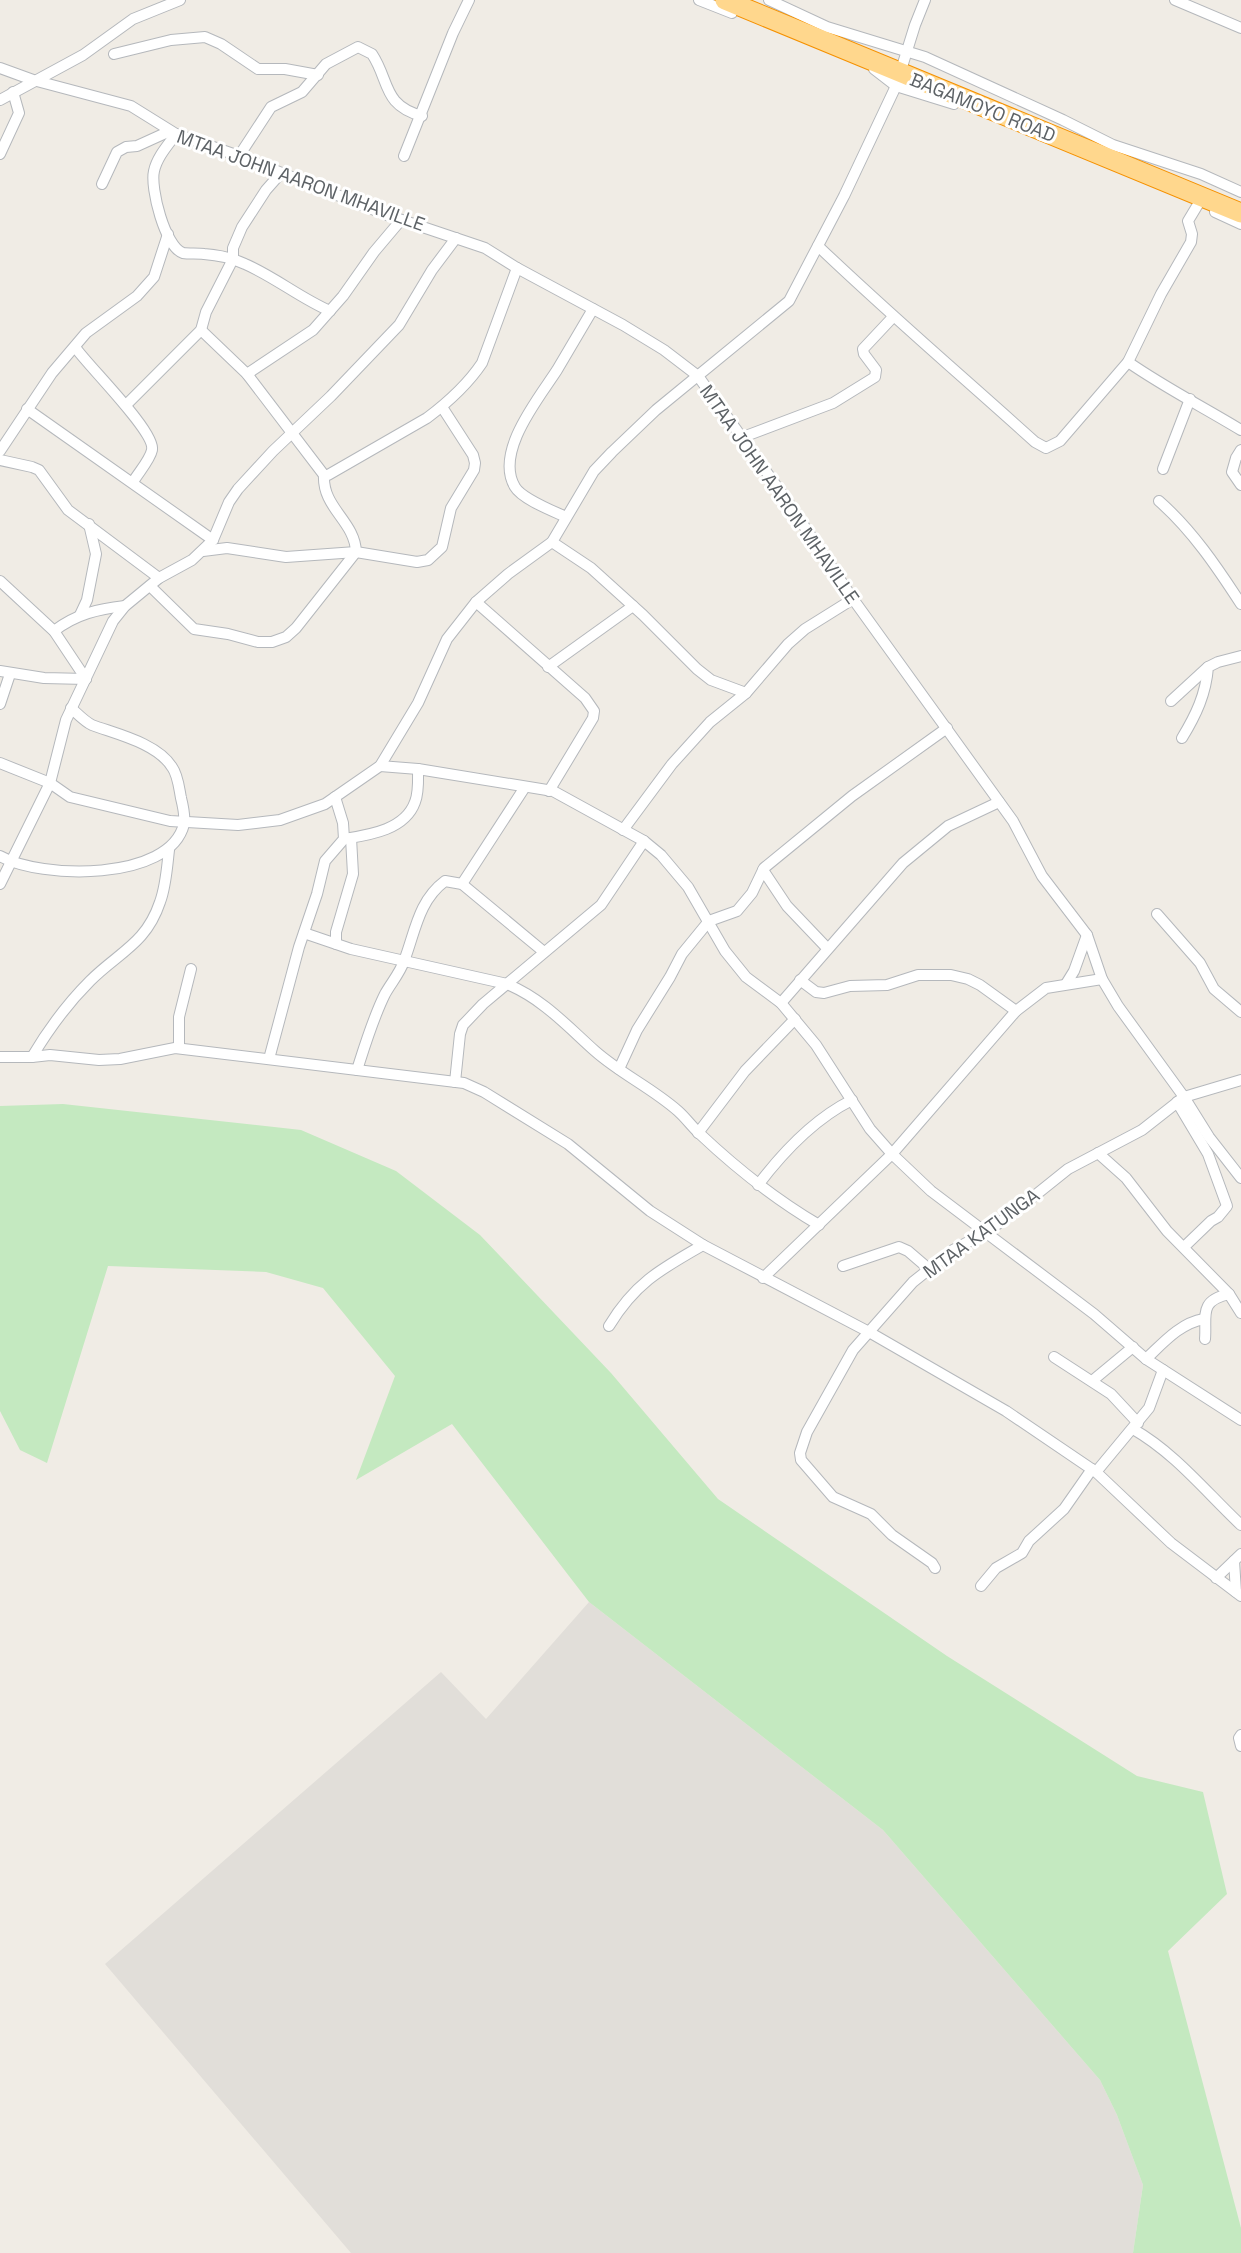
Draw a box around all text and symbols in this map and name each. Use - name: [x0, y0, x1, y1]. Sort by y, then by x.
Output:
- street label: BAGAMOYO ROAD: [906, 67, 1059, 148]
- street label: MTAA JOHN AARON MHAVILLE: [173, 124, 428, 237]
- street label: MTAA JOHN AARON MHAVILLE: [694, 380, 865, 609]
- street label: MTAA KATUNGA: [918, 1183, 1044, 1284]

